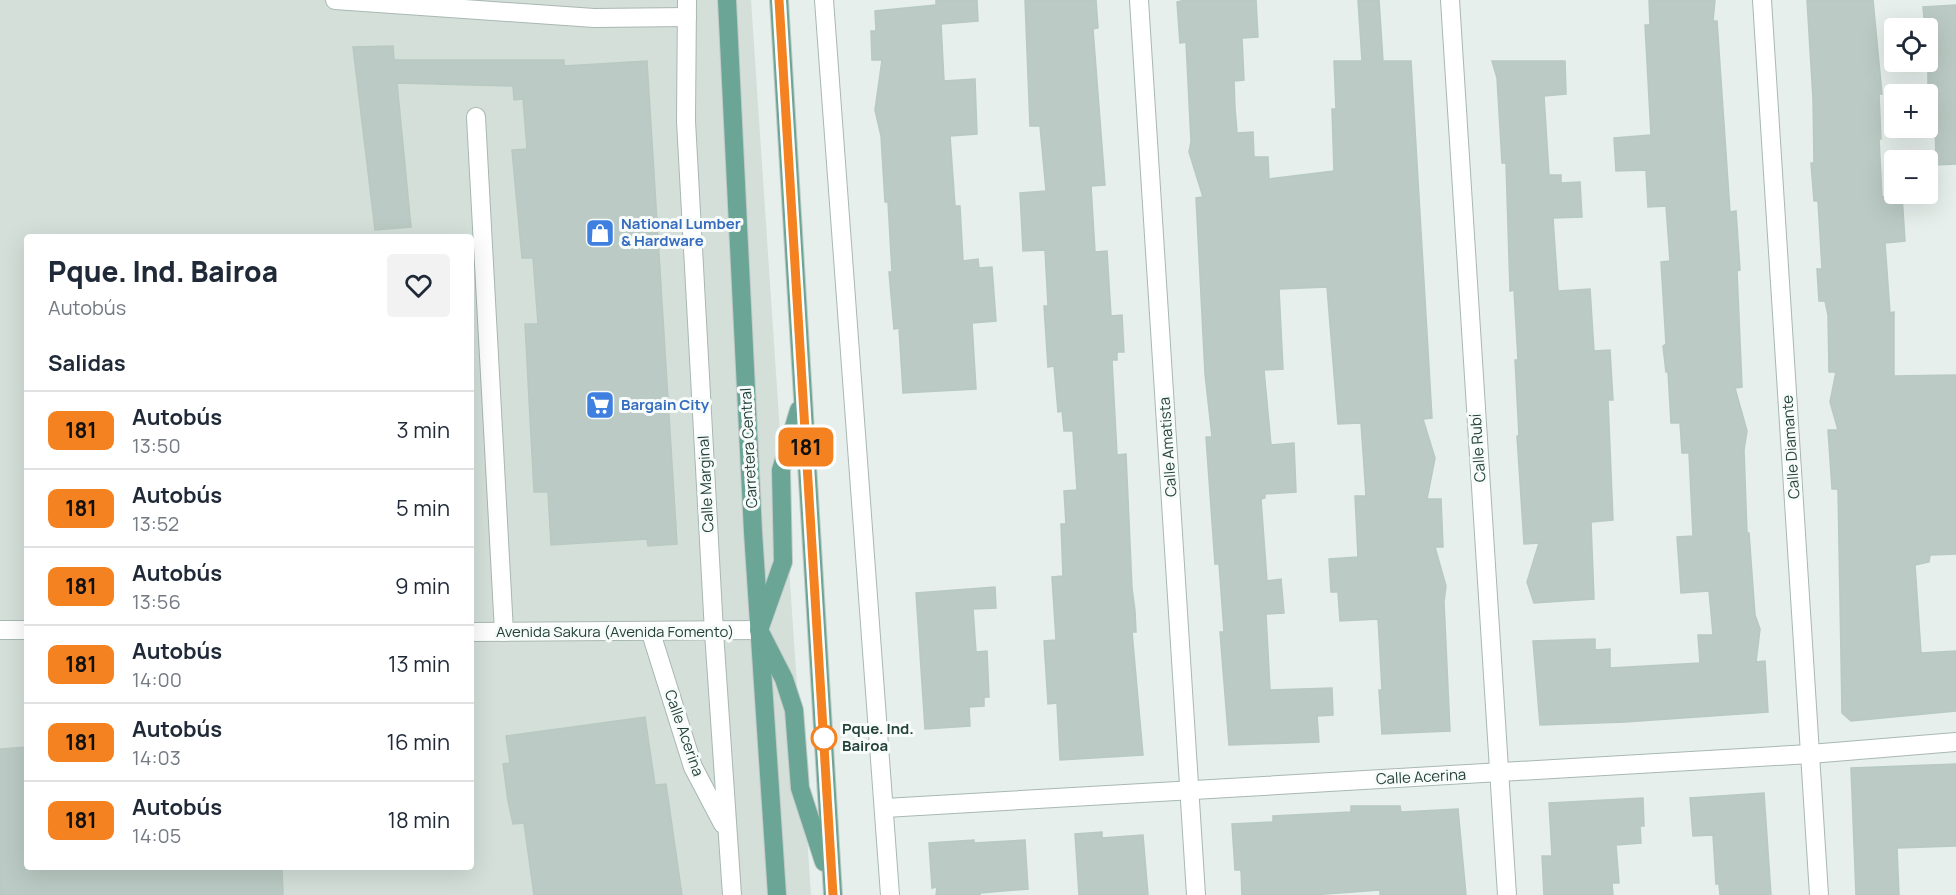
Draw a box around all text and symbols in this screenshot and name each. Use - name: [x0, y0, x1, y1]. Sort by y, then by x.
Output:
- map controls: [1884, 18, 1938, 204]
- button: locate: [1884, 18, 1938, 72]
- button: +: [1884, 84, 1938, 138]
- button: −: [1884, 150, 1938, 204]
- place label: National Lumber & Hardware: [621, 213, 741, 251]
- shop icon: National Lumber & Hardware: [584, 217, 616, 249]
- text: Pque. Ind. Bairoa: [48, 252, 278, 290]
- button: heart: [387, 254, 450, 317]
- text: Autobús: [48, 294, 126, 321]
- text: Salidas: [48, 348, 126, 378]
- street label: Carretera Central: [735, 387, 762, 509]
- supermarket icon: Bargain City: [584, 389, 616, 421]
- place label: Bargain City: [621, 394, 710, 415]
- street label: Calle Diamante: [1776, 394, 1805, 500]
- street label: Calle Amatista: [1154, 396, 1181, 498]
- text: Autobús: [132, 402, 222, 432]
- street label: Calle Rubí: [1465, 413, 1490, 483]
- text: 3 min: [397, 415, 450, 445]
- text: 181: [65, 416, 97, 444]
- line badge: 181: [772, 428, 840, 466]
- text: 13:50: [132, 432, 181, 459]
- text: 181: [790, 433, 822, 461]
- street label: Calle Marginal: [692, 435, 719, 533]
- text: Autobús: [132, 480, 222, 510]
- text: 5 min: [396, 493, 450, 523]
- text: 181: [65, 494, 97, 522]
- text: 13:52: [132, 510, 179, 537]
- text: Autobús: [132, 558, 222, 588]
- text: 9 min: [395, 571, 450, 601]
- text: 181: [65, 572, 97, 600]
- text: 13:56: [132, 588, 181, 615]
- street label: Avenida Sakura (Avenida Fomento): [496, 621, 734, 642]
- text: Autobús: [132, 636, 222, 666]
- text: 13 min: [388, 649, 450, 679]
- text: 181: [65, 650, 97, 678]
- text: 14:00: [132, 666, 182, 693]
- street label: Calle Acerina: [660, 687, 709, 779]
- text: Autobús: [132, 714, 222, 744]
- place label: Pque. Ind. Bairoa: [842, 718, 914, 756]
- marker: Pque. Ind. Bairoa: [811, 725, 837, 751]
- text: 16 min: [387, 727, 450, 757]
- text: 181: [65, 728, 97, 756]
- text: 14:03: [132, 744, 181, 771]
- street label: Calle Acerina: [1375, 764, 1467, 789]
- text: Autobús: [132, 792, 222, 822]
- text: 18 min: [387, 805, 450, 835]
- text: 181: [65, 806, 97, 834]
- text: 14:05: [132, 822, 181, 849]

